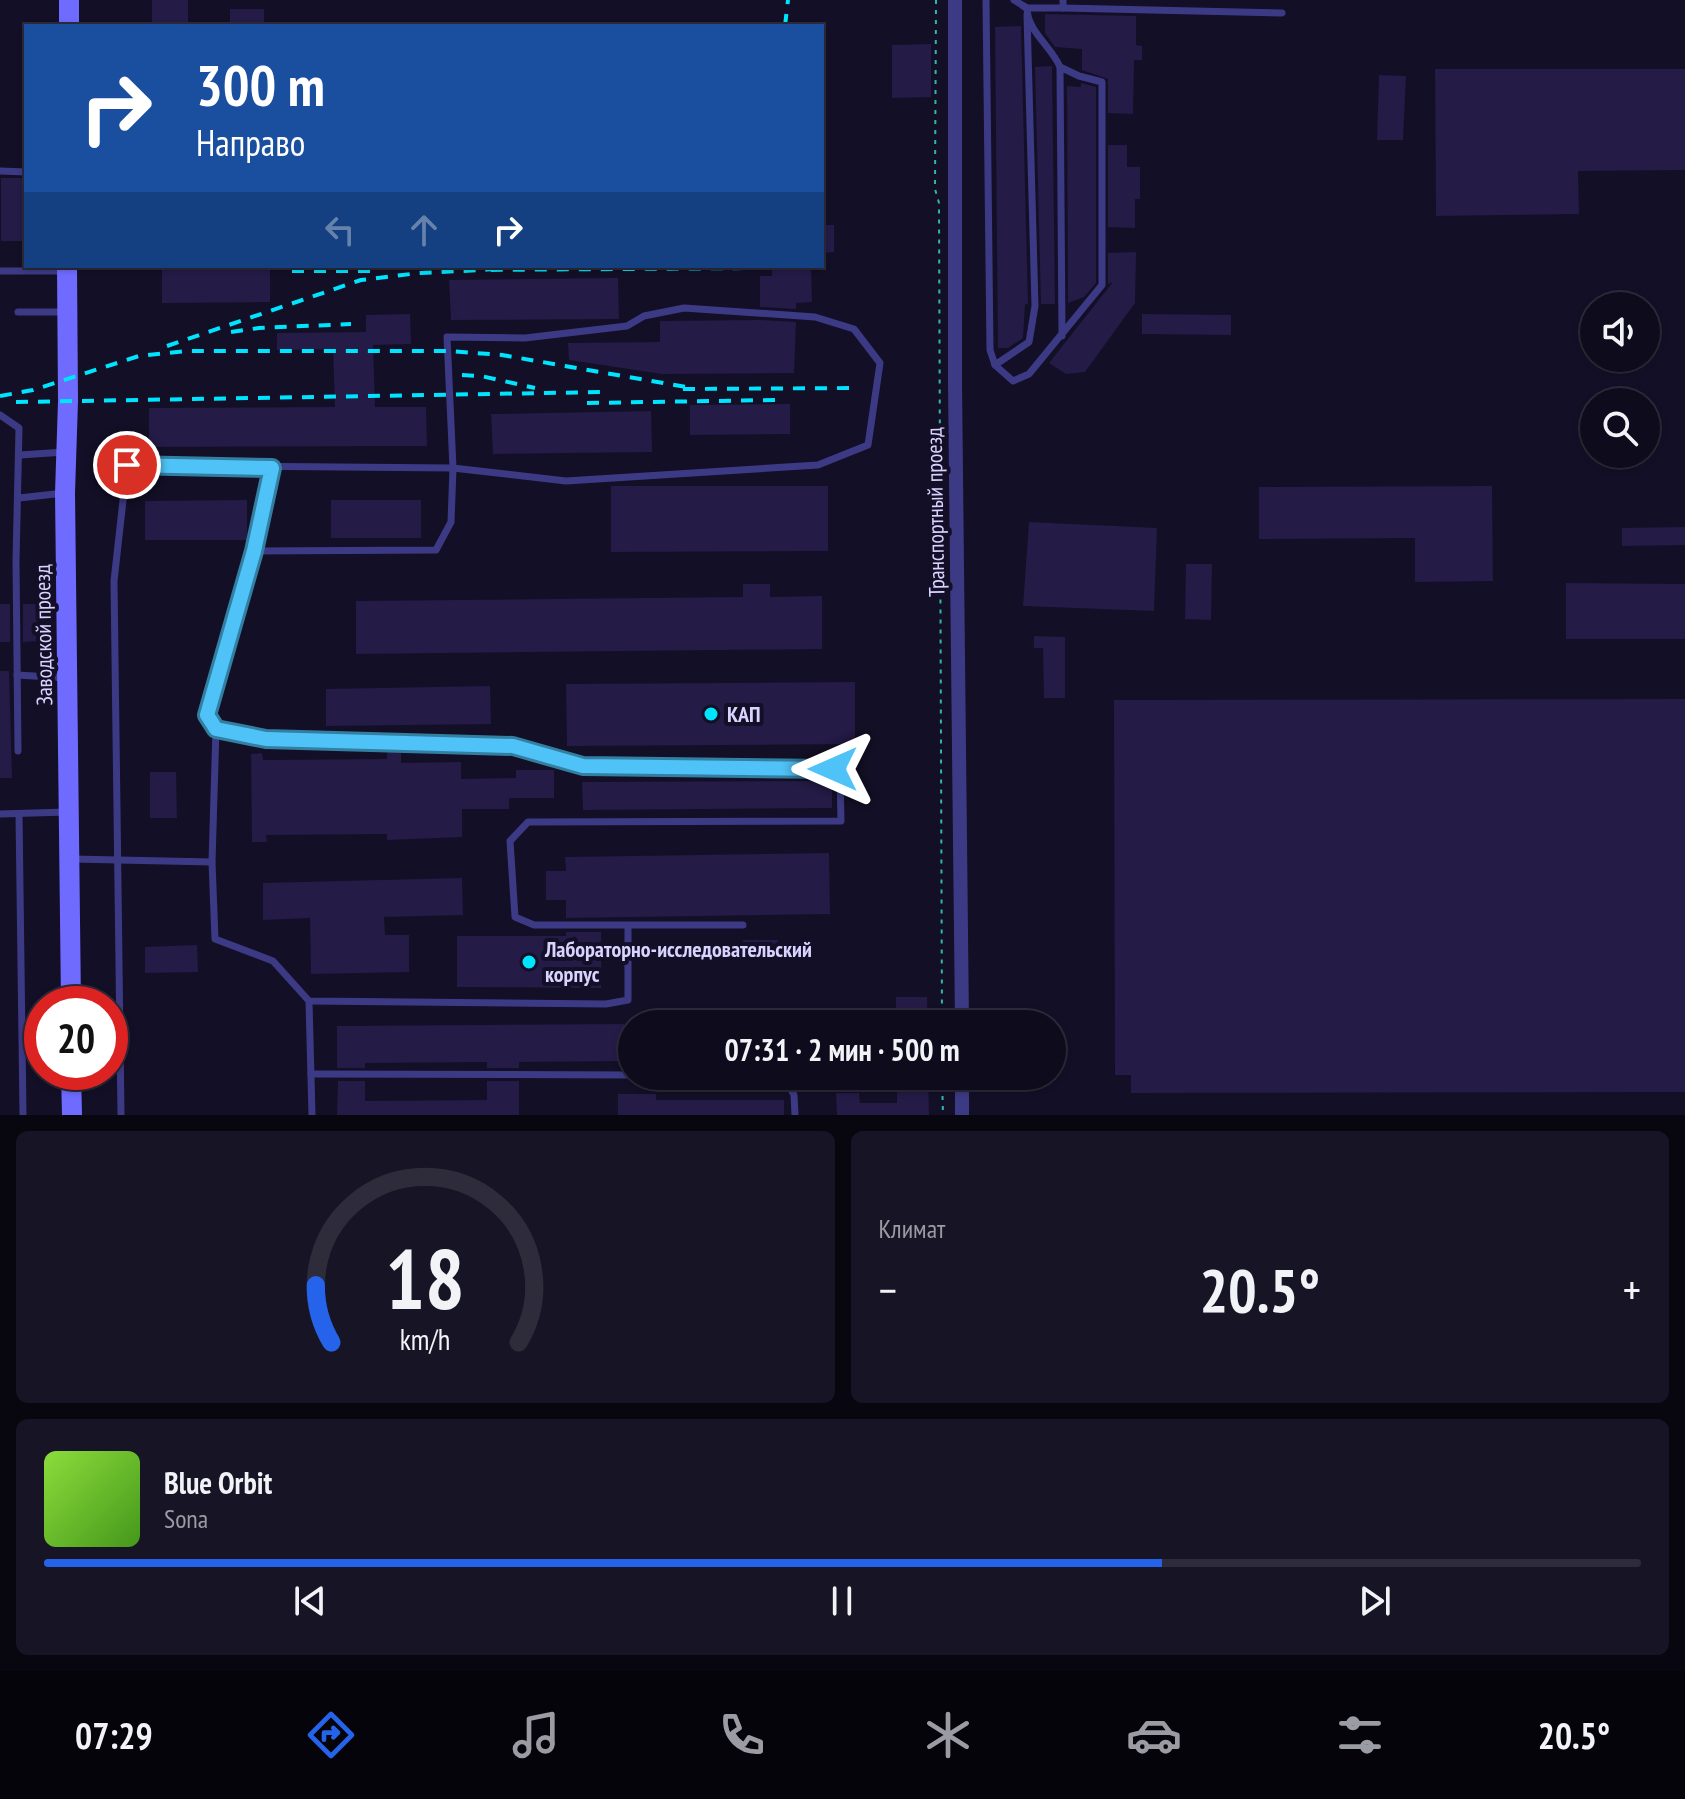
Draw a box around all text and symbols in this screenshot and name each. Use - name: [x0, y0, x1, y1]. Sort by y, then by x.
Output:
- text: 300 m: [196, 49, 325, 121]
- icon: right: [64, 56, 168, 160]
- text: Направо: [196, 119, 305, 166]
- icon: left: [318, 208, 362, 252]
- icon: ahead: [402, 208, 446, 252]
- icon: right: [486, 208, 530, 252]
- map controls: [1580, 292, 1660, 468]
- button: sound: [1580, 292, 1660, 372]
- button: search: [1580, 388, 1660, 468]
- street label: Транспортный проезд: [920, 427, 950, 597]
- pin: [93, 431, 161, 499]
- icon: arrive: [105, 443, 149, 487]
- street label: Заводской проезд: [28, 564, 58, 706]
- place label: КАП: [727, 700, 761, 728]
- marker: КАП: [702, 705, 720, 723]
- position arrow: [791, 727, 875, 811]
- place label: Лабораторно-исследовательский корпус: [544, 935, 812, 988]
- marker: Лабораторно-исследовательский корпус: [520, 953, 538, 971]
- speed limit sign: 20: [24, 986, 128, 1090]
- text: 07:31 · 2 мин · 500 m: [724, 1030, 960, 1069]
- text: Климат: [879, 1212, 945, 1245]
- text: 18: [385, 1224, 465, 1332]
- text: 20.5°: [1199, 1251, 1320, 1329]
- text: −: [879, 1261, 897, 1318]
- text: +: [1623, 1261, 1641, 1318]
- text: km/h: [400, 1321, 451, 1358]
- text: Blue Orbit: [164, 1463, 272, 1502]
- text: Sona: [164, 1502, 208, 1535]
- icon: previous: [288, 1579, 332, 1623]
- icon: pause: [820, 1579, 864, 1623]
- icon: next: [1353, 1579, 1397, 1623]
- icon: directions: [303, 1707, 359, 1763]
- icon: music: [508, 1707, 564, 1763]
- icon: phone: [714, 1707, 770, 1763]
- icon: climate: [920, 1707, 976, 1763]
- icon: car: [1126, 1707, 1182, 1763]
- icon: filters: [1332, 1707, 1388, 1763]
- text: 07:29: [75, 1712, 153, 1759]
- text: 20.5°: [1538, 1712, 1610, 1759]

